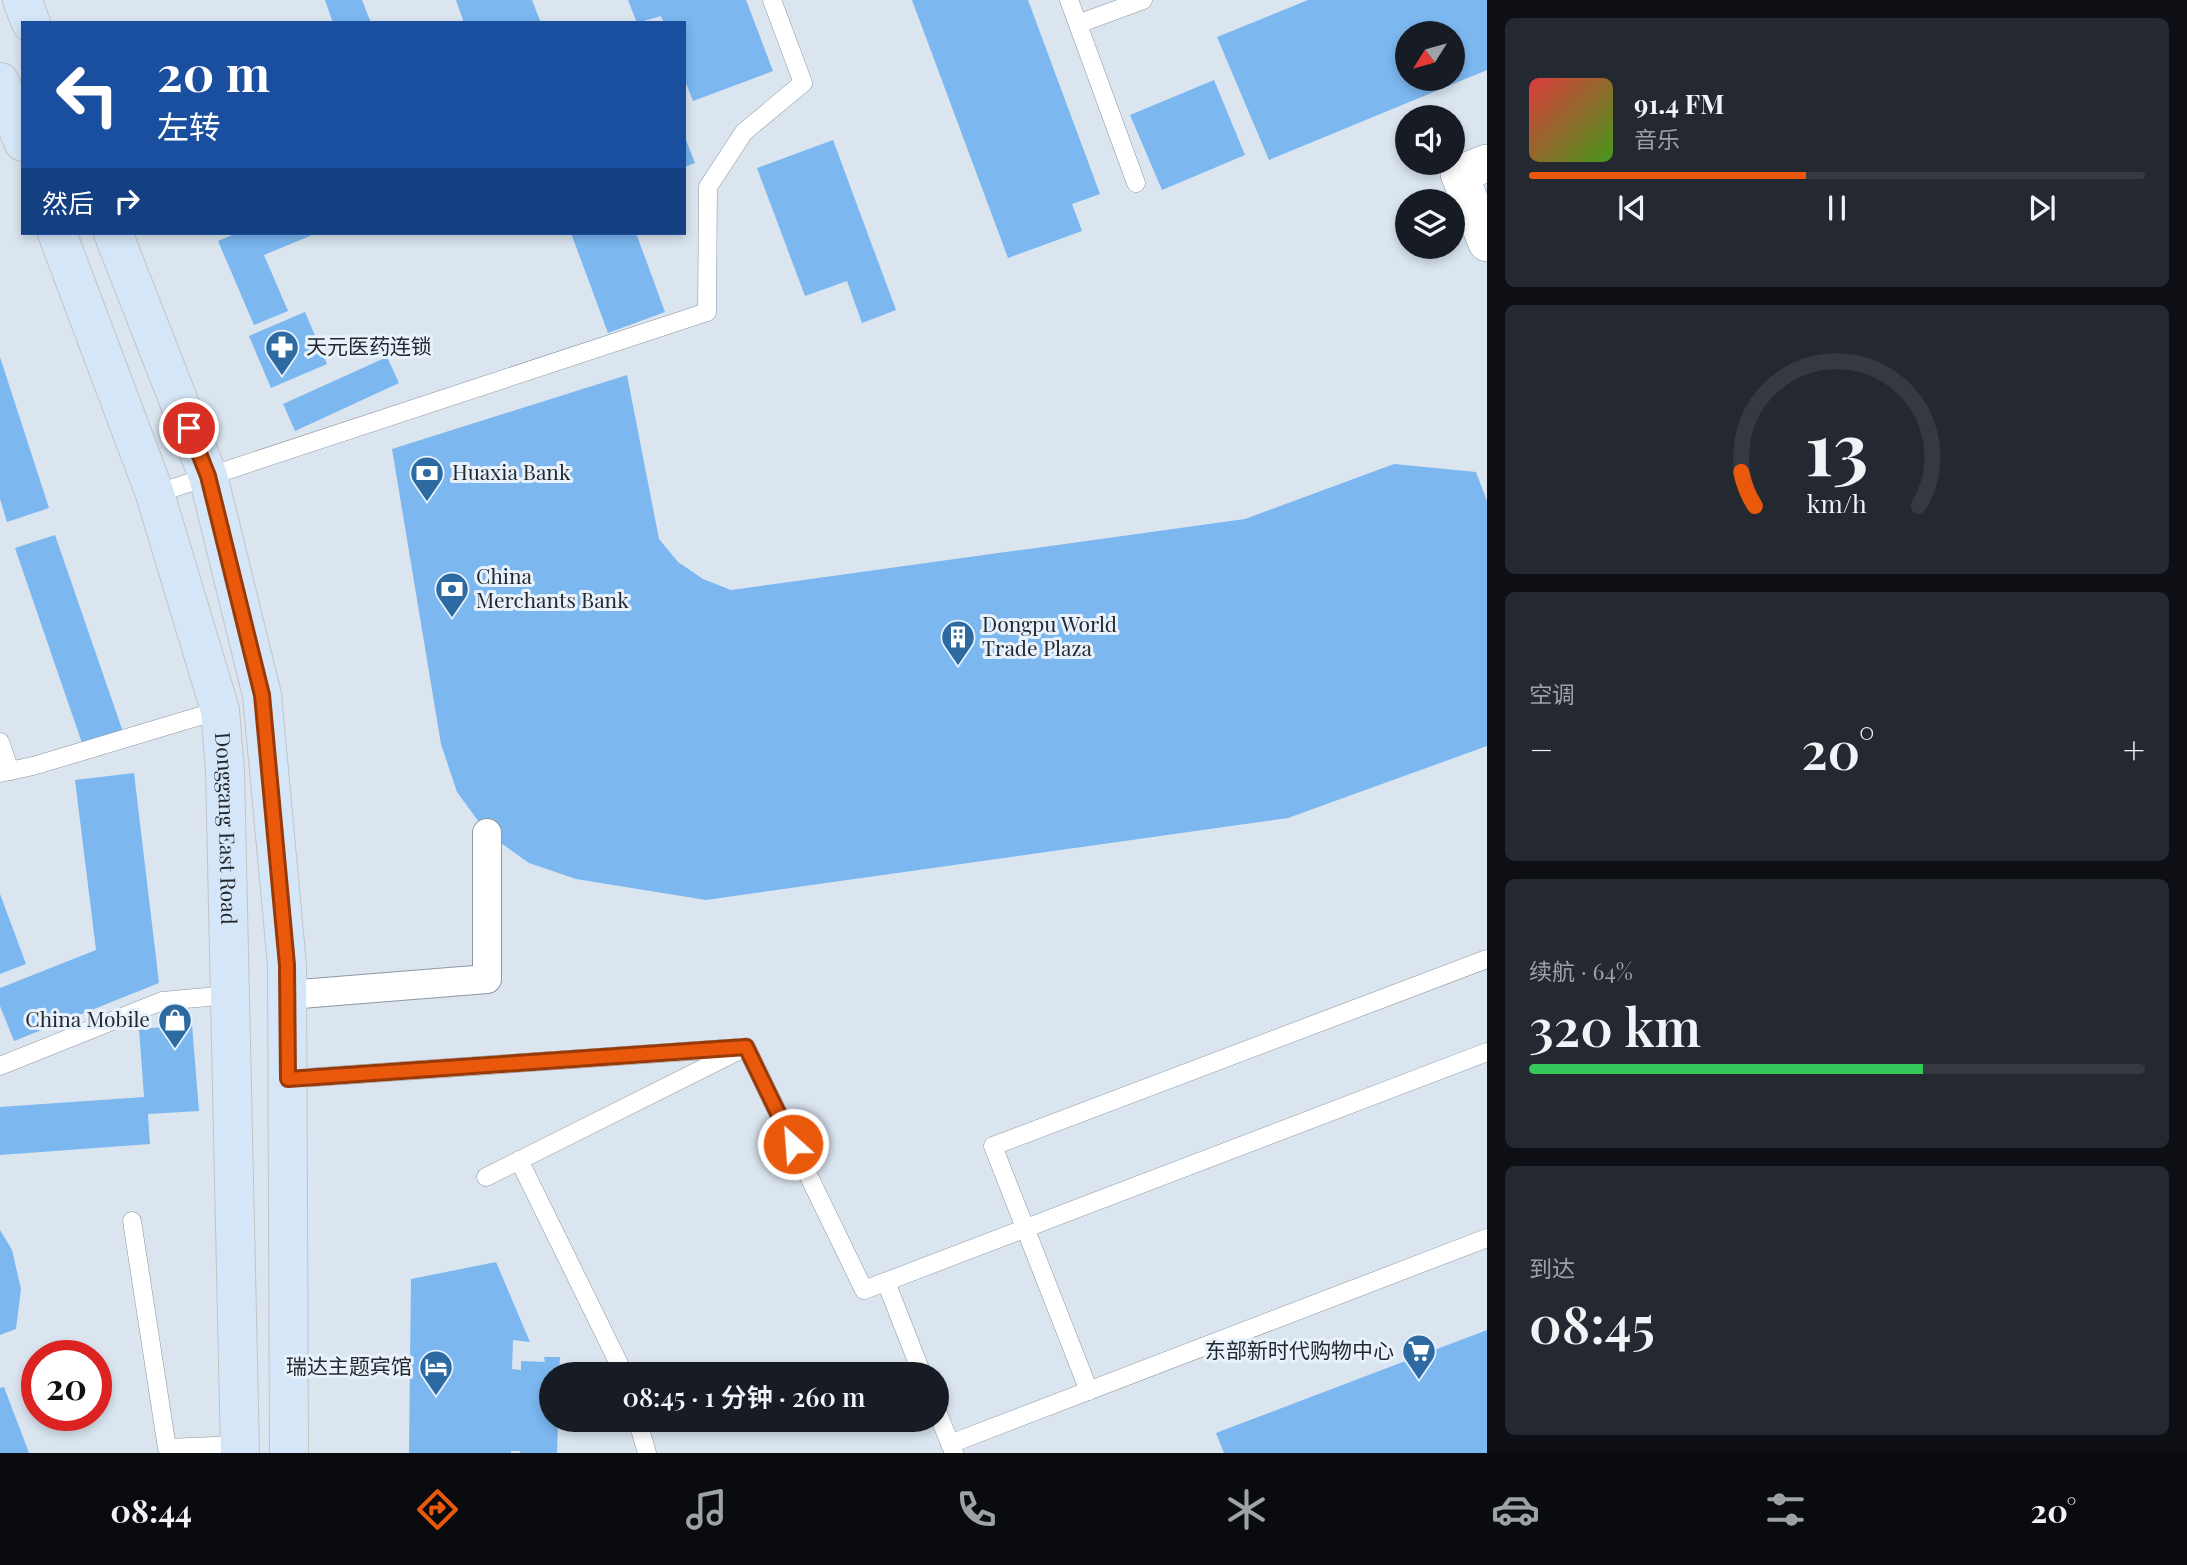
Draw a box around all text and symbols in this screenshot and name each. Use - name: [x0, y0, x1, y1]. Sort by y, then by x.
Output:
- north arrow: [1395, 21, 1465, 91]
- map controls: [1395, 21, 1465, 259]
- text: 20 m: [157, 39, 270, 104]
- icon: left: [42, 49, 133, 140]
- text: 91.4 FM: [1634, 86, 1724, 121]
- text: 左转: [157, 104, 221, 147]
- button: sound: [1395, 105, 1465, 175]
- text: 音乐: [1634, 123, 1680, 154]
- icon: right: [108, 182, 146, 220]
- text: 然后: [42, 185, 94, 220]
- button: layers: [1395, 189, 1465, 259]
- icon: previous: [1613, 189, 1651, 227]
- icon: pause: [1818, 189, 1856, 227]
- icon: next: [2023, 189, 2061, 227]
- pharmacy icon: 天元医药连锁: [263, 328, 301, 377]
- place label: 天元医药连锁: [306, 331, 432, 359]
- text: 13: [1806, 397, 1868, 494]
- pin: [159, 398, 219, 458]
- icon: arrive: [170, 409, 208, 447]
- bank icon: Huaxia Bank: [408, 454, 446, 503]
- place label: Huaxia Bank: [452, 457, 571, 485]
- text: km/h: [1807, 485, 1867, 518]
- place label: China Merchants Bank: [476, 561, 629, 613]
- bank icon: China Merchants Bank: [433, 570, 471, 619]
- place label: Dongpu World Trade Plaza: [982, 609, 1117, 661]
- building icon: Dongpu World Trade Plaza: [939, 618, 977, 667]
- text: 空调: [1529, 678, 1575, 709]
- text: 20°: [1801, 714, 1875, 783]
- text: −: [1529, 723, 1554, 774]
- text: +: [2123, 723, 2145, 774]
- street label: Donggang East Road: [210, 731, 244, 925]
- text: 续航 · 64%: [1529, 955, 1633, 986]
- text: 320 km: [1529, 991, 1701, 1060]
- shop icon: China Mobile: [156, 1001, 194, 1050]
- place label: China Mobile: [25, 1004, 150, 1032]
- position arrow: [756, 1107, 830, 1181]
- text: 到达: [1529, 1252, 1575, 1283]
- text: 08:45: [1529, 1288, 1655, 1357]
- supermarket icon: 东部新时代购物中心: [1400, 1332, 1438, 1381]
- place label: 东部新时代购物中心: [1205, 1335, 1394, 1363]
- speed limit sign: 20: [21, 1340, 112, 1431]
- hotel icon: 瑞达主题宾馆: [417, 1348, 455, 1397]
- place label: 瑞达主题宾馆: [286, 1351, 412, 1379]
- text: 08:45 · 1 分钟 · 260 m: [623, 1379, 866, 1414]
- icon: directions: [413, 1485, 462, 1534]
- icon: music: [682, 1485, 731, 1534]
- icon: phone: [952, 1485, 1001, 1534]
- icon: climate: [1222, 1485, 1271, 1534]
- icon: car: [1491, 1485, 1540, 1534]
- icon: filters: [1761, 1485, 1810, 1534]
- text: 08:44: [110, 1488, 192, 1531]
- text: 20°: [2030, 1488, 2077, 1531]

